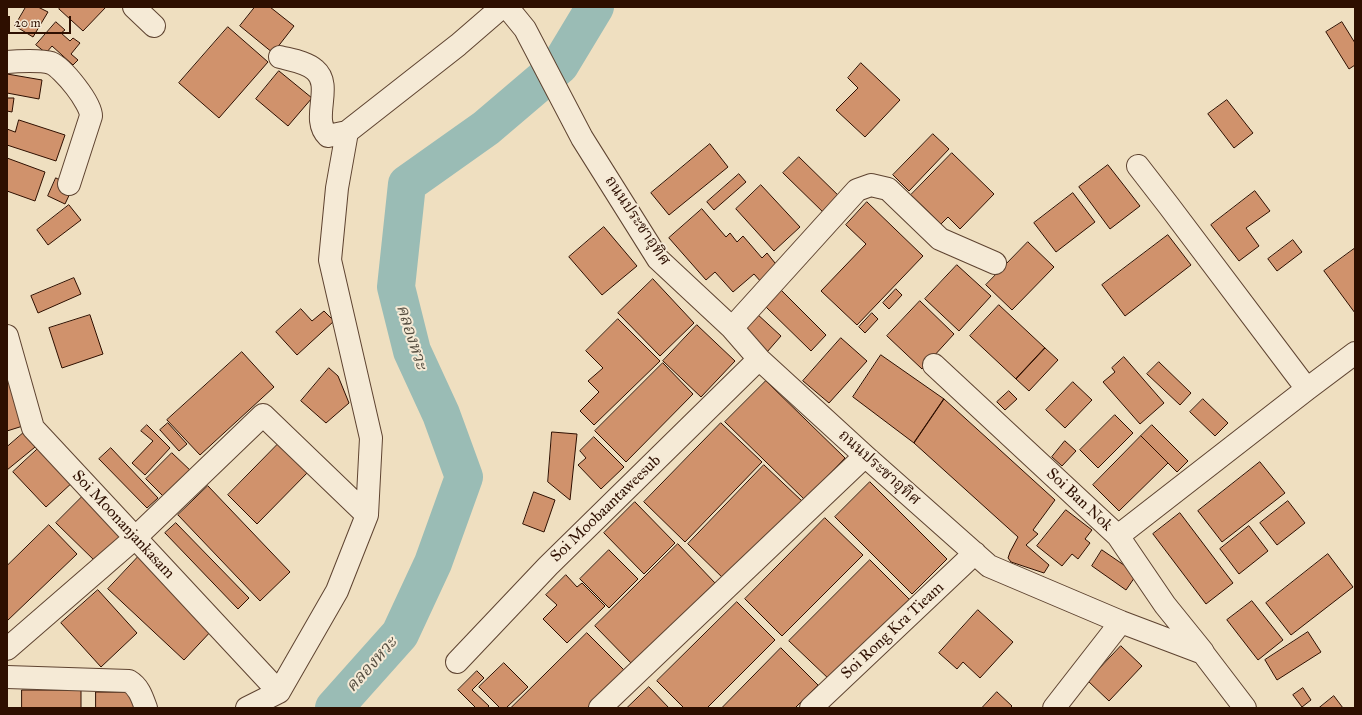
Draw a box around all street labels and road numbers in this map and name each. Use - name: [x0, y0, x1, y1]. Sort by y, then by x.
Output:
- street label: ถนนประชาอุทิศ: [600, 173, 674, 269]
- street label: ถนนประชาอุทิศ: [834, 426, 924, 510]
- street label: Soi Moobaantaweesub: [547, 451, 665, 567]
- street label: Soi Ban Nok: [1042, 465, 1116, 535]
- street label: Soi Moonanjankasam: [68, 467, 178, 583]
- street label: Soi Rong Kra Tieam: [838, 578, 948, 684]

